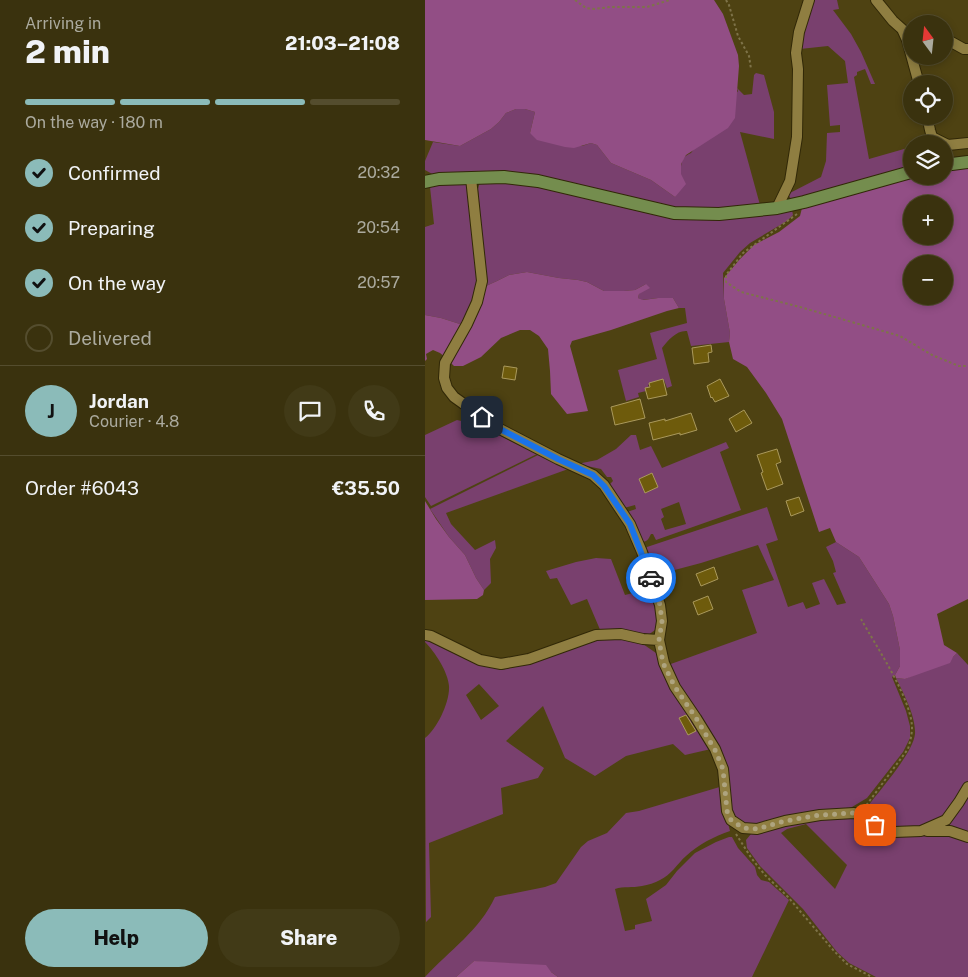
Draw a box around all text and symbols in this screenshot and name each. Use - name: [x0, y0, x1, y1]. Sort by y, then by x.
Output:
- text: Arriving in: [25, 14, 101, 33]
- north arrow: [903, 15, 953, 65]
- map controls: [903, 15, 953, 305]
- text: 21:03–21:08: [285, 32, 400, 54]
- text: 2 min: [25, 33, 110, 70]
- button: locate: [903, 75, 953, 125]
- text: On the way · 180 m: [25, 113, 163, 132]
- button: layers: [903, 135, 953, 185]
- icon: check: [25, 159, 53, 187]
- text: Confirmed: [68, 162, 161, 184]
- text: 20:32: [357, 163, 400, 182]
- button: +: [903, 195, 953, 245]
- icon: check: [25, 214, 53, 242]
- text: Preparing: [68, 217, 155, 239]
- text: 20:54: [357, 218, 400, 237]
- button: −: [903, 255, 953, 305]
- icon: check: [25, 269, 53, 297]
- text: On the way: [68, 272, 166, 294]
- text: 20:57: [357, 273, 400, 292]
- text: Delivered: [68, 327, 152, 349]
- button: chat: [284, 385, 336, 437]
- button: phone: [348, 385, 400, 437]
- text: Jordan: [89, 390, 149, 412]
- pin: [461, 396, 503, 438]
- text: J: [47, 400, 55, 422]
- icon: home: [468, 403, 496, 431]
- text: Courier · 4.8: [89, 412, 179, 431]
- text: Order #6043: [25, 477, 139, 499]
- text: €35.50: [332, 477, 400, 499]
- courier: [626, 553, 676, 603]
- icon: car: [637, 564, 665, 592]
- pin: [854, 804, 896, 846]
- icon: bag: [861, 811, 889, 839]
- button: Help: [25, 909, 208, 967]
- button: Share: [218, 909, 400, 967]

